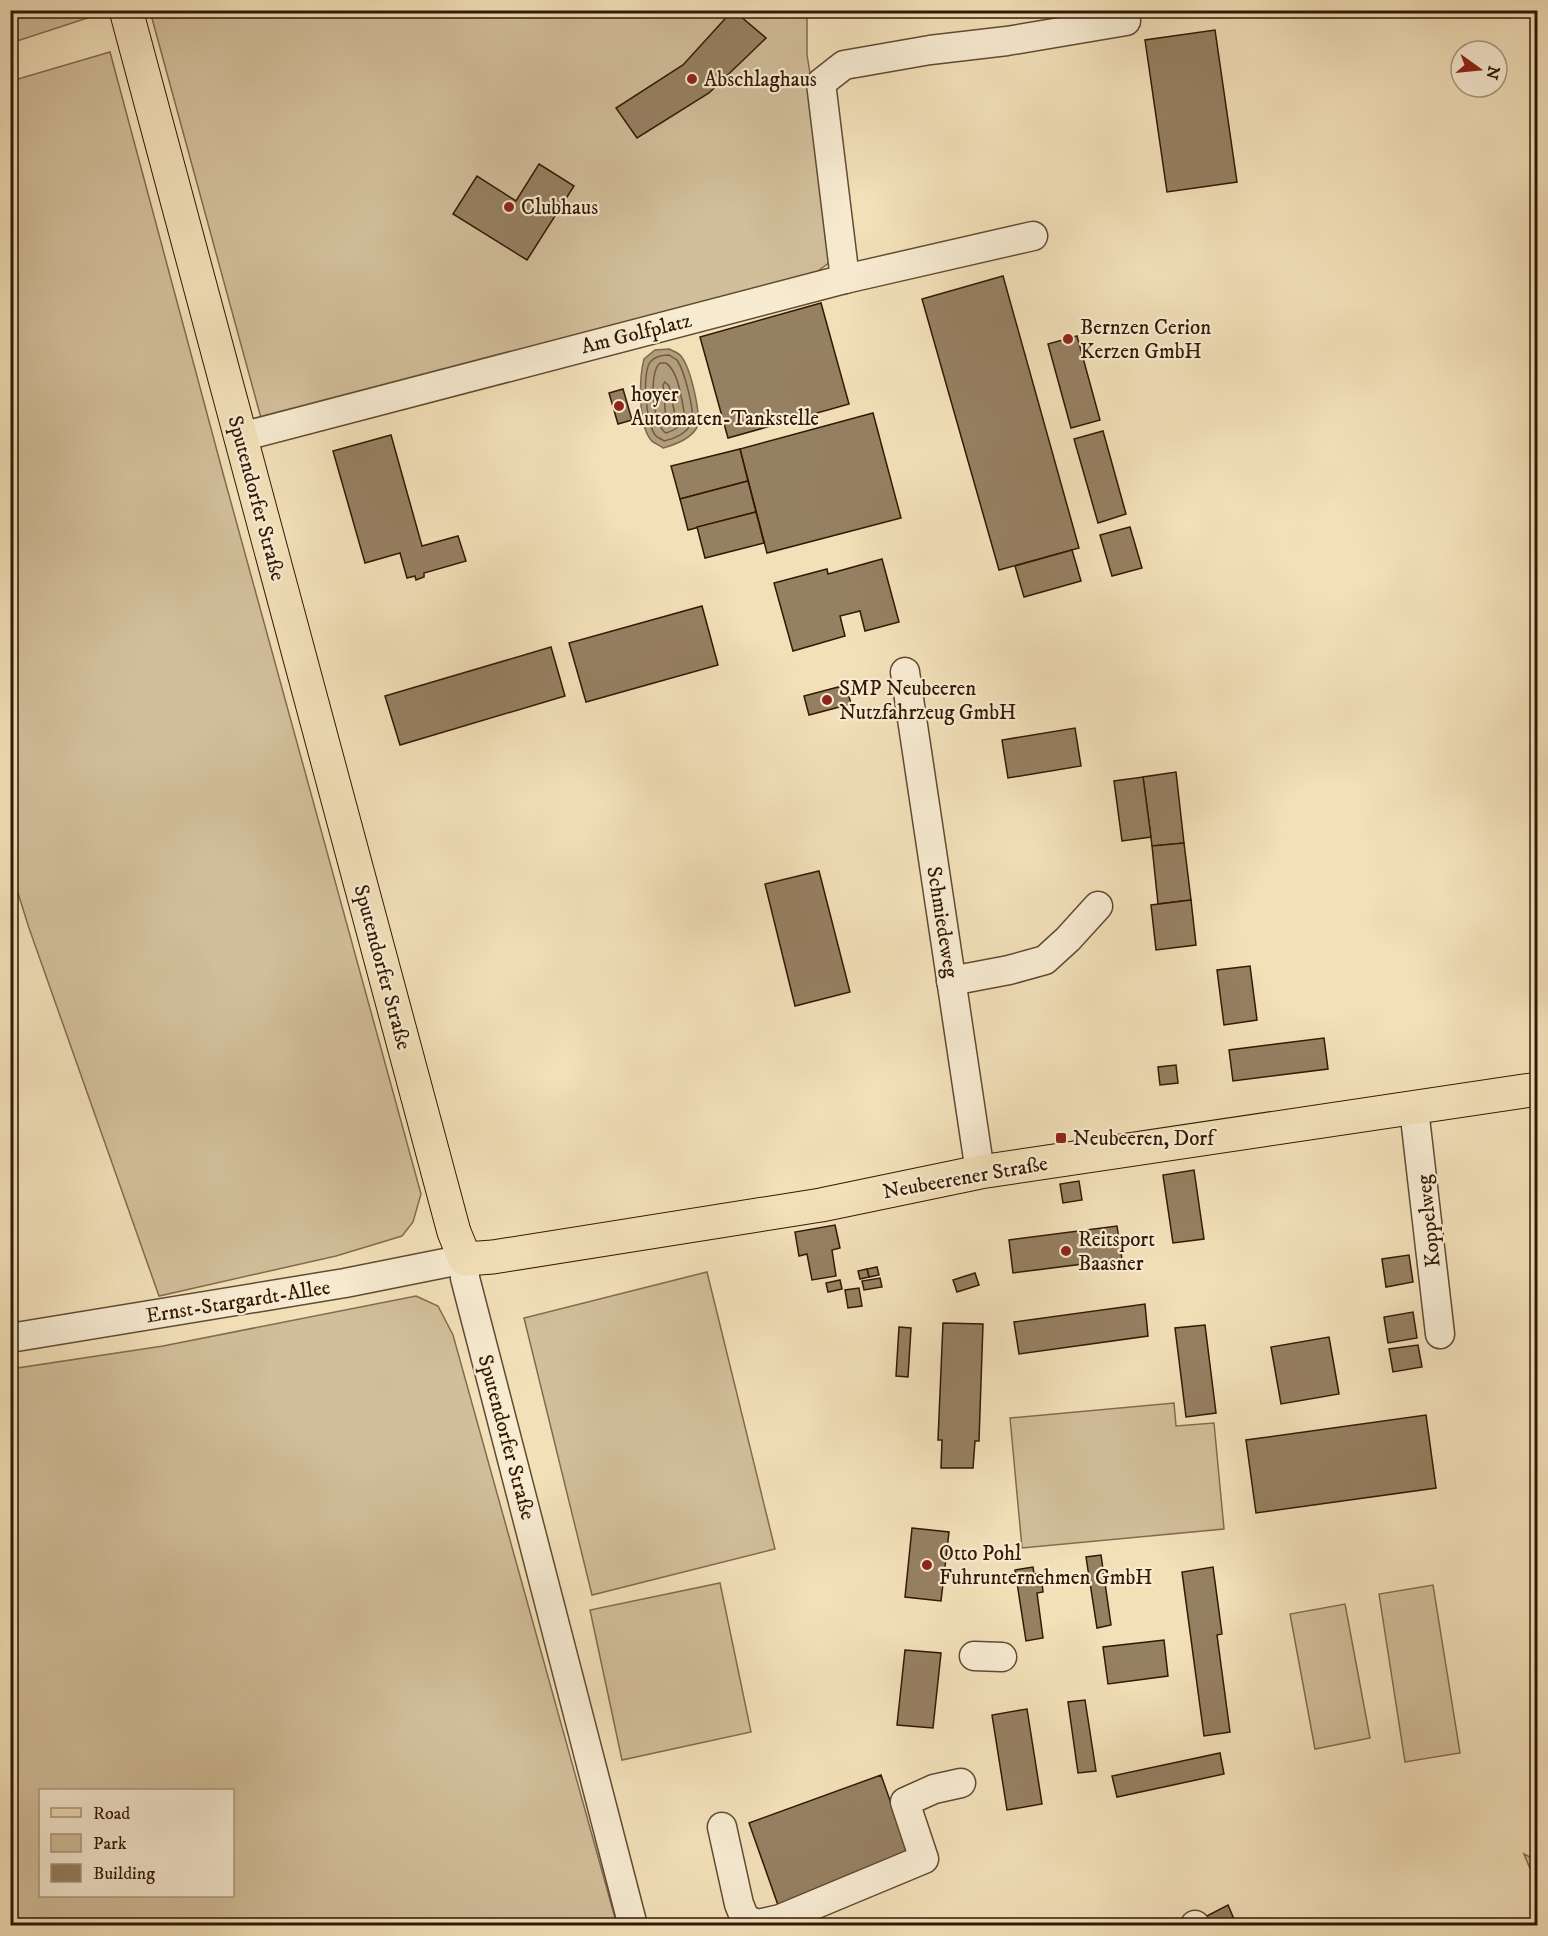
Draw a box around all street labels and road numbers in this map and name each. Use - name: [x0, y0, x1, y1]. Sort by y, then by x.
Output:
- street label: Am Golfplatz: [578, 308, 694, 360]
- street label: Sputendorfer Straße: [221, 413, 291, 584]
- street label: Schmiedeweg: [920, 865, 964, 980]
- street label: Sputendorfer Straße: [347, 882, 417, 1053]
- street label: Neubeerener Straße: [881, 1151, 1050, 1205]
- street label: Koppelweg: [1411, 1173, 1447, 1268]
- street label: Ernst-Stargardt-Allee: [144, 1275, 332, 1329]
- street label: Sputendorfer Straße: [471, 1352, 541, 1523]

